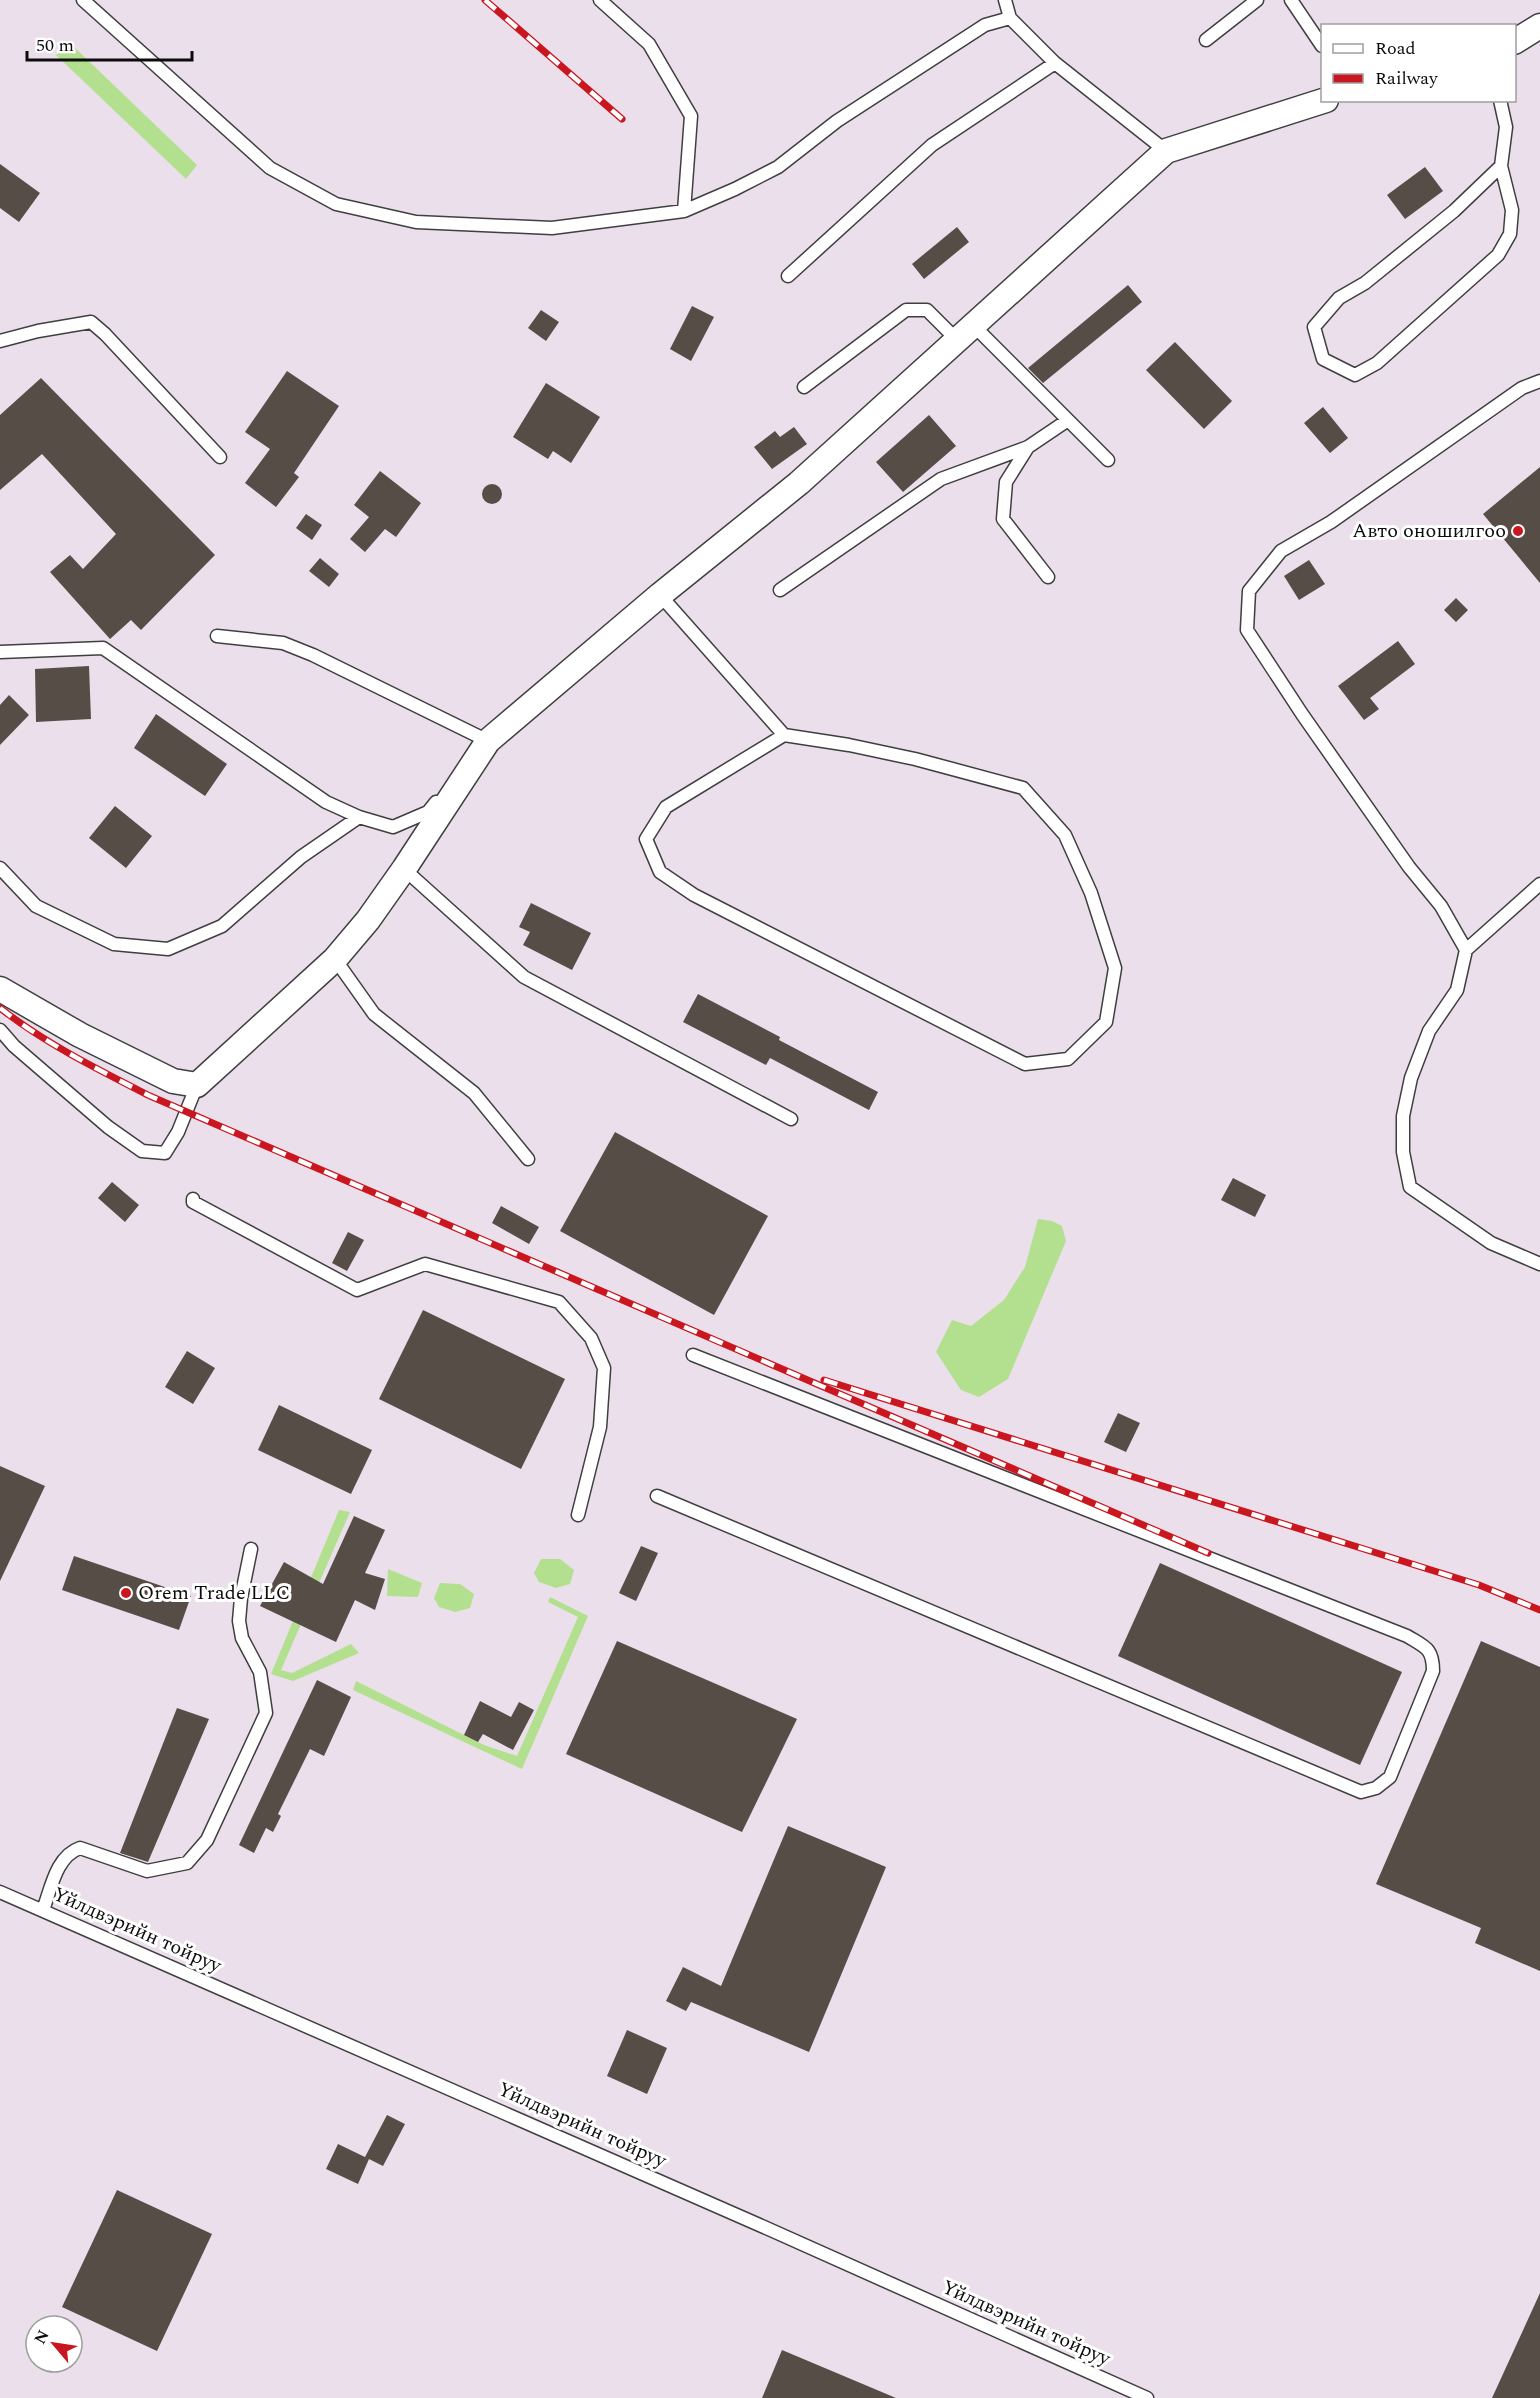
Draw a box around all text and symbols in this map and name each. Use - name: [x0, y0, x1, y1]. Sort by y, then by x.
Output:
- scale bar: [27, 24, 192, 62]
- legend: [1321, 24, 1516, 102]
- text: 50 m: [36, 32, 74, 59]
- text: Road: [1375, 35, 1416, 62]
- text: Railway: [1375, 65, 1439, 92]
- place label: Авто оношилгоо: [1352, 516, 1506, 546]
- marker: Авто оношилгоо: [1511, 524, 1525, 538]
- place label: Orem Trade LLC: [138, 1578, 290, 1608]
- marker: Orem Trade LLC: [119, 1586, 133, 1600]
- street label: Үйлдвэрийн тойруу: [48, 1879, 227, 1981]
- street label: Үйлдвэрийн тойруу: [493, 2074, 672, 2176]
- street label: Үйлдвэрийн тойруу: [937, 2272, 1116, 2374]
- north arrow: [24, 2314, 84, 2374]
- text: N: [28, 2326, 55, 2349]

